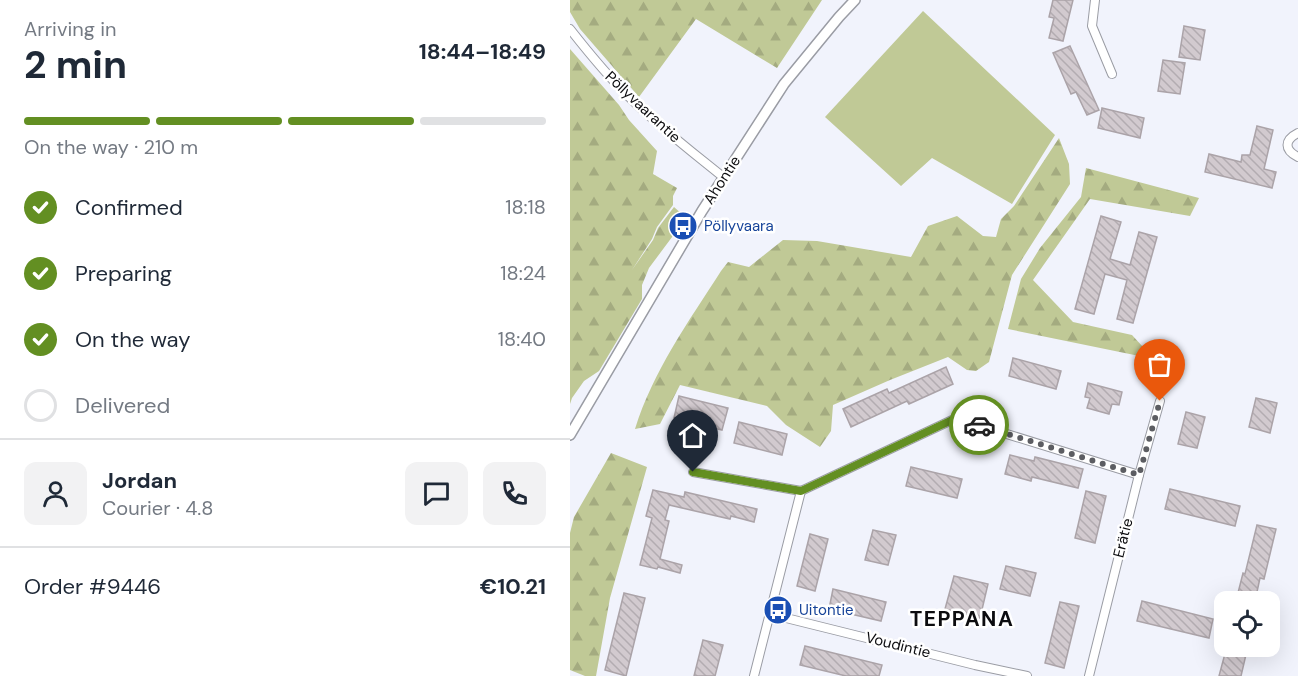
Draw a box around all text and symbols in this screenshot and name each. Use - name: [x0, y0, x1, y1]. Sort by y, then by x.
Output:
- text: Arriving in: [24, 16, 116, 42]
- text: 18:44–18:49: [419, 37, 546, 66]
- text: 2 min: [24, 39, 127, 90]
- street label: Pöllyvaarantie: [601, 67, 685, 147]
- text: On the way · 210 m: [24, 134, 198, 160]
- street label: Ahontie: [699, 152, 745, 208]
- icon: check: [24, 191, 57, 224]
- text: Confirmed: [75, 193, 183, 222]
- text: 18:18: [505, 194, 546, 220]
- bus stop icon: Pöllyvaara: [667, 210, 699, 242]
- place label: Pöllyvaara: [704, 216, 774, 236]
- icon: check: [24, 257, 57, 290]
- text: Preparing: [75, 259, 172, 288]
- text: 18:24: [500, 260, 546, 286]
- icon: check: [24, 323, 57, 356]
- text: On the way: [75, 325, 190, 354]
- text: 18:40: [498, 326, 546, 352]
- pin: [1134, 339, 1185, 401]
- icon: bag: [1143, 348, 1176, 381]
- text: Delivered: [75, 391, 170, 420]
- courier: [949, 395, 1009, 455]
- icon: car: [963, 409, 996, 442]
- pin: [667, 410, 718, 472]
- icon: home: [676, 419, 709, 452]
- button: person: [24, 462, 87, 525]
- button: chat: [405, 462, 468, 525]
- button: phone: [483, 462, 546, 525]
- text: Jordan: [102, 466, 177, 495]
- text: Courier · 4.8: [102, 495, 213, 521]
- street label: Erätie: [1108, 516, 1138, 560]
- text: Order #9446: [24, 572, 161, 601]
- text: €10.21: [480, 572, 546, 601]
- map controls: [1214, 591, 1280, 657]
- button: locate: [1214, 591, 1280, 657]
- bus stop icon: Uitontie: [762, 594, 794, 626]
- place label: Uitontie: [799, 600, 854, 620]
- district label: TEPPANA: [910, 605, 1014, 633]
- street label: Voudintie: [863, 627, 933, 663]

